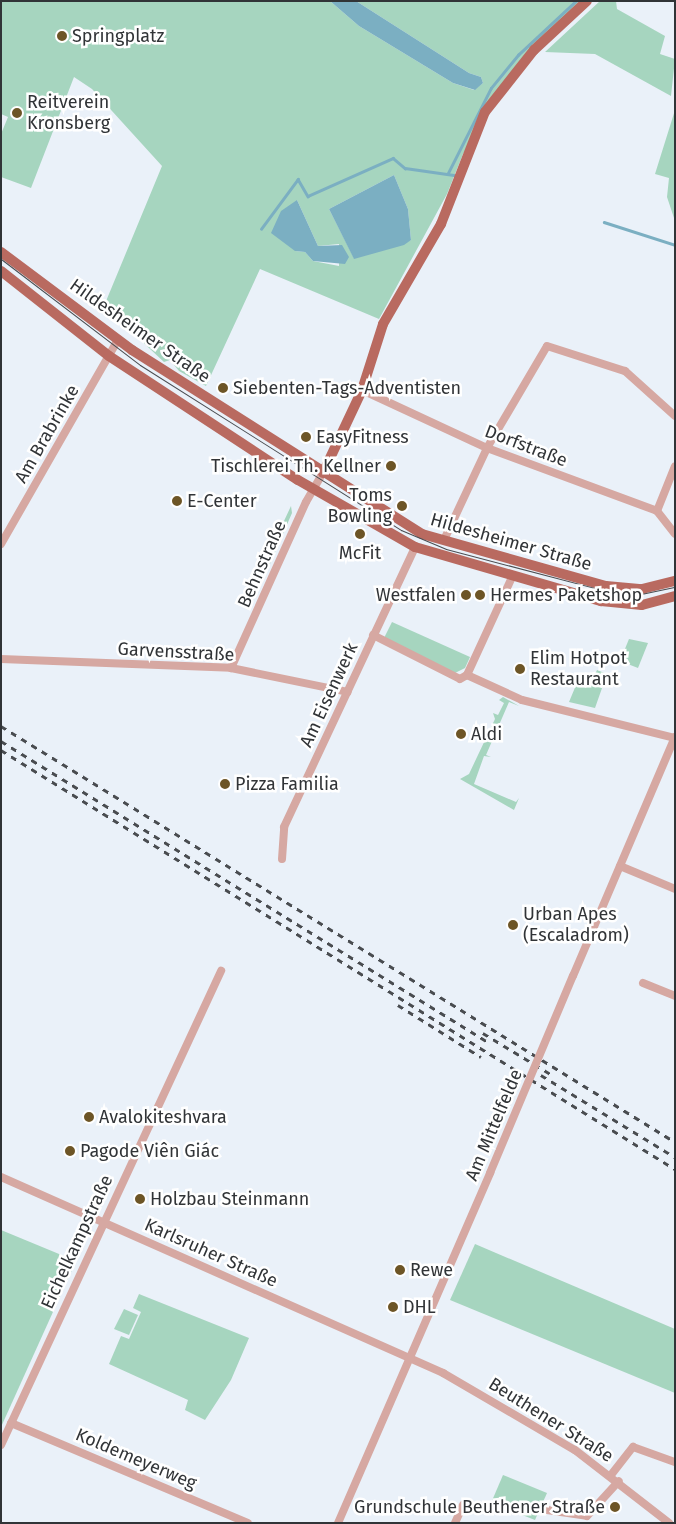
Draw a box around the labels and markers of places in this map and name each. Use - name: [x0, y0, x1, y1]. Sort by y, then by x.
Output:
- place label: Springplatz: [72, 25, 164, 47]
- marker: Springplatz: [56, 30, 68, 42]
- place label: Reitverein Kronsberg: [27, 92, 110, 134]
- marker: Reitverein Kronsberg: [11, 107, 23, 119]
- place label: Siebenten-Tags-Adventisten: [233, 377, 461, 399]
- marker: Siebenten-Tags-Adventisten: [217, 382, 229, 394]
- place label: EasyFitness: [316, 426, 409, 448]
- marker: EasyFitness: [300, 431, 312, 443]
- place label: Tischlerei Th. Kellner: [211, 455, 381, 477]
- marker: Tischlerei Th. Kellner: [385, 460, 397, 472]
- place label: Toms Bowling: [327, 485, 392, 528]
- place label: E-Center: [187, 490, 257, 512]
- marker: E-Center: [171, 495, 183, 507]
- marker: Toms Bowling: [396, 500, 408, 512]
- marker: McFit: [354, 528, 366, 540]
- place label: McFit: [339, 542, 381, 564]
- place label: Westfalen: [376, 584, 456, 606]
- place label: Hermes Paketshop: [490, 584, 642, 606]
- marker: Westfalen: [460, 589, 472, 601]
- marker: Hermes Paketshop: [474, 589, 486, 601]
- place label: Elim Hotpot Restaurant: [530, 648, 627, 691]
- marker: Elim Hotpot Restaurant: [514, 663, 526, 675]
- place label: Aldi: [471, 723, 502, 745]
- marker: Aldi: [455, 728, 467, 740]
- place label: Pizza Familia: [235, 773, 339, 795]
- marker: Pizza Familia: [219, 778, 231, 790]
- place label: Urban Apes (Escaladrom): [523, 904, 629, 946]
- marker: Urban Apes (Escaladrom): [507, 919, 519, 931]
- place label: Avalokiteshvara: [99, 1106, 227, 1128]
- marker: Avalokiteshvara: [83, 1111, 95, 1123]
- place label: Pagode Viên Giác: [80, 1140, 219, 1162]
- marker: Pagode Viên Giác: [64, 1145, 76, 1157]
- place label: Holzbau Steinmann: [150, 1188, 309, 1210]
- marker: Holzbau Steinmann: [134, 1193, 146, 1205]
- place label: Rewe: [410, 1259, 453, 1281]
- marker: Rewe: [394, 1264, 406, 1276]
- place label: DHL: [403, 1296, 436, 1318]
- marker: DHL: [387, 1301, 399, 1313]
- place label: Grundschule Beuthener Straße: [354, 1496, 605, 1518]
- marker: Grundschule Beuthener Straße: [609, 1501, 621, 1513]

